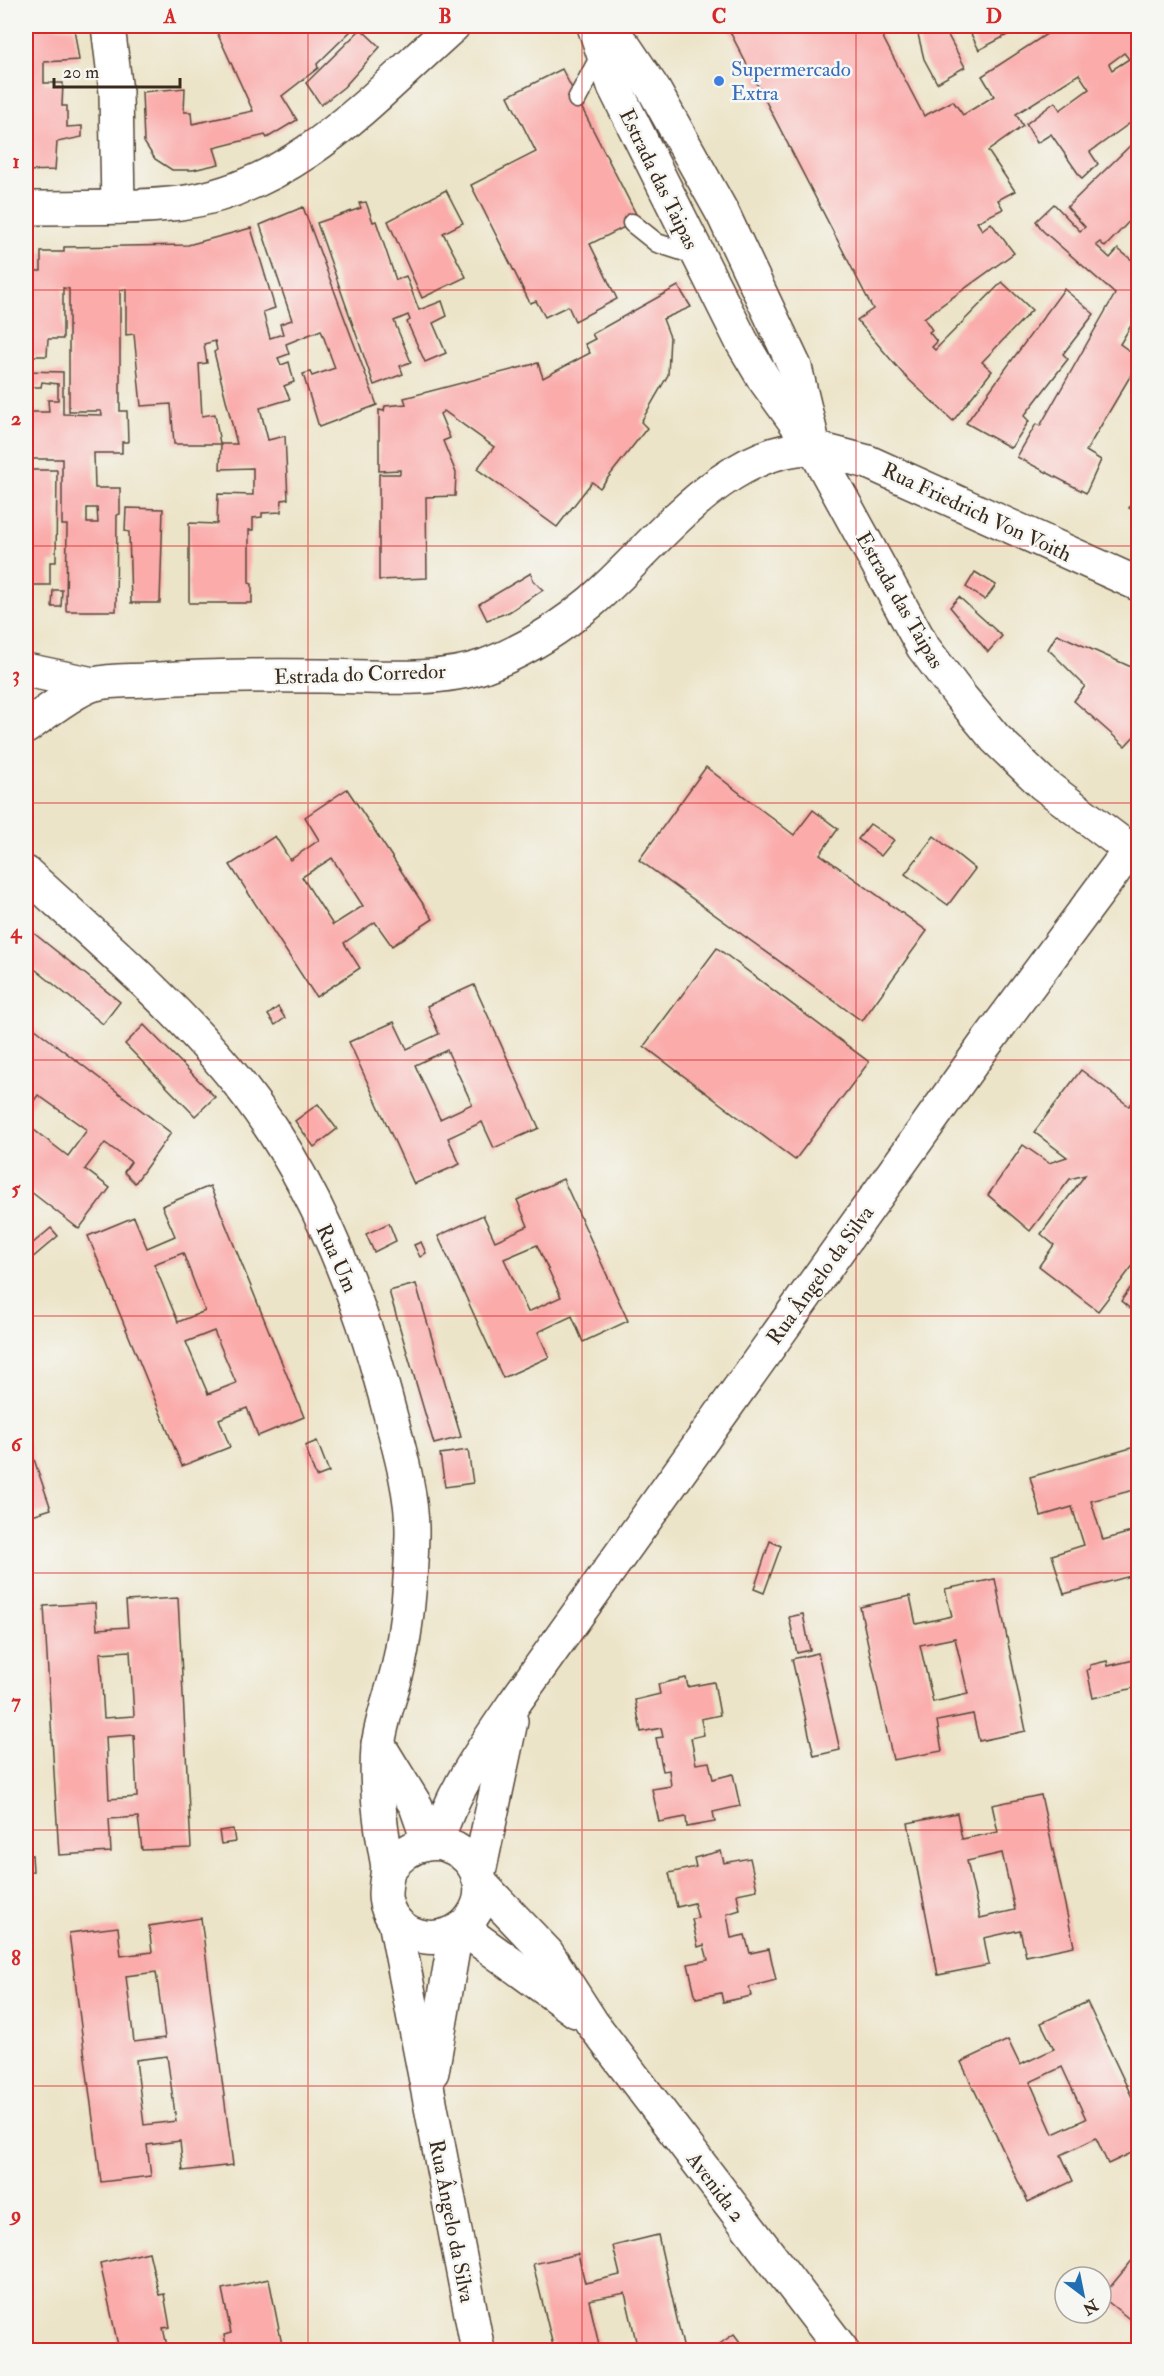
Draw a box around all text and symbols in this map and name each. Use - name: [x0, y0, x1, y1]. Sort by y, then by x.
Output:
- text: A: [163, 4, 177, 29]
- text: B: [438, 4, 452, 29]
- text: C: [712, 4, 726, 29]
- text: D: [986, 4, 1002, 29]
- scale bar: [54, 51, 180, 89]
- place label: Supermercado Extra: [731, 56, 851, 107]
- text: 20 m: [63, 61, 99, 84]
- marker: Supermercado Extra: [712, 74, 726, 88]
- street label: Estrada das Taipas: [613, 104, 704, 254]
- text: 1: [12, 149, 20, 174]
- text: 2: [11, 406, 21, 431]
- street label: Rua Friedrich Von Voith: [878, 457, 1076, 568]
- street label: Estrada das Taipas: [850, 527, 950, 673]
- street label: Estrada do Corredor: [274, 658, 447, 691]
- text: 3: [12, 662, 20, 687]
- text: 4: [10, 919, 23, 944]
- text: 5: [12, 1176, 22, 1201]
- street label: Rua Ângelo da Silva: [761, 1200, 880, 1350]
- street label: Rua Um: [310, 1220, 364, 1297]
- text: 6: [11, 1432, 23, 1457]
- text: 7: [11, 1689, 21, 1714]
- text: 8: [11, 1946, 21, 1971]
- street label: Rua Ângelo da Silva: [422, 2137, 481, 2305]
- street label: Avenida 2: [680, 2146, 751, 2228]
- text: 9: [9, 2202, 21, 2227]
- north arrow: [1053, 2265, 1113, 2325]
- text: N: [1078, 2294, 1103, 2320]

